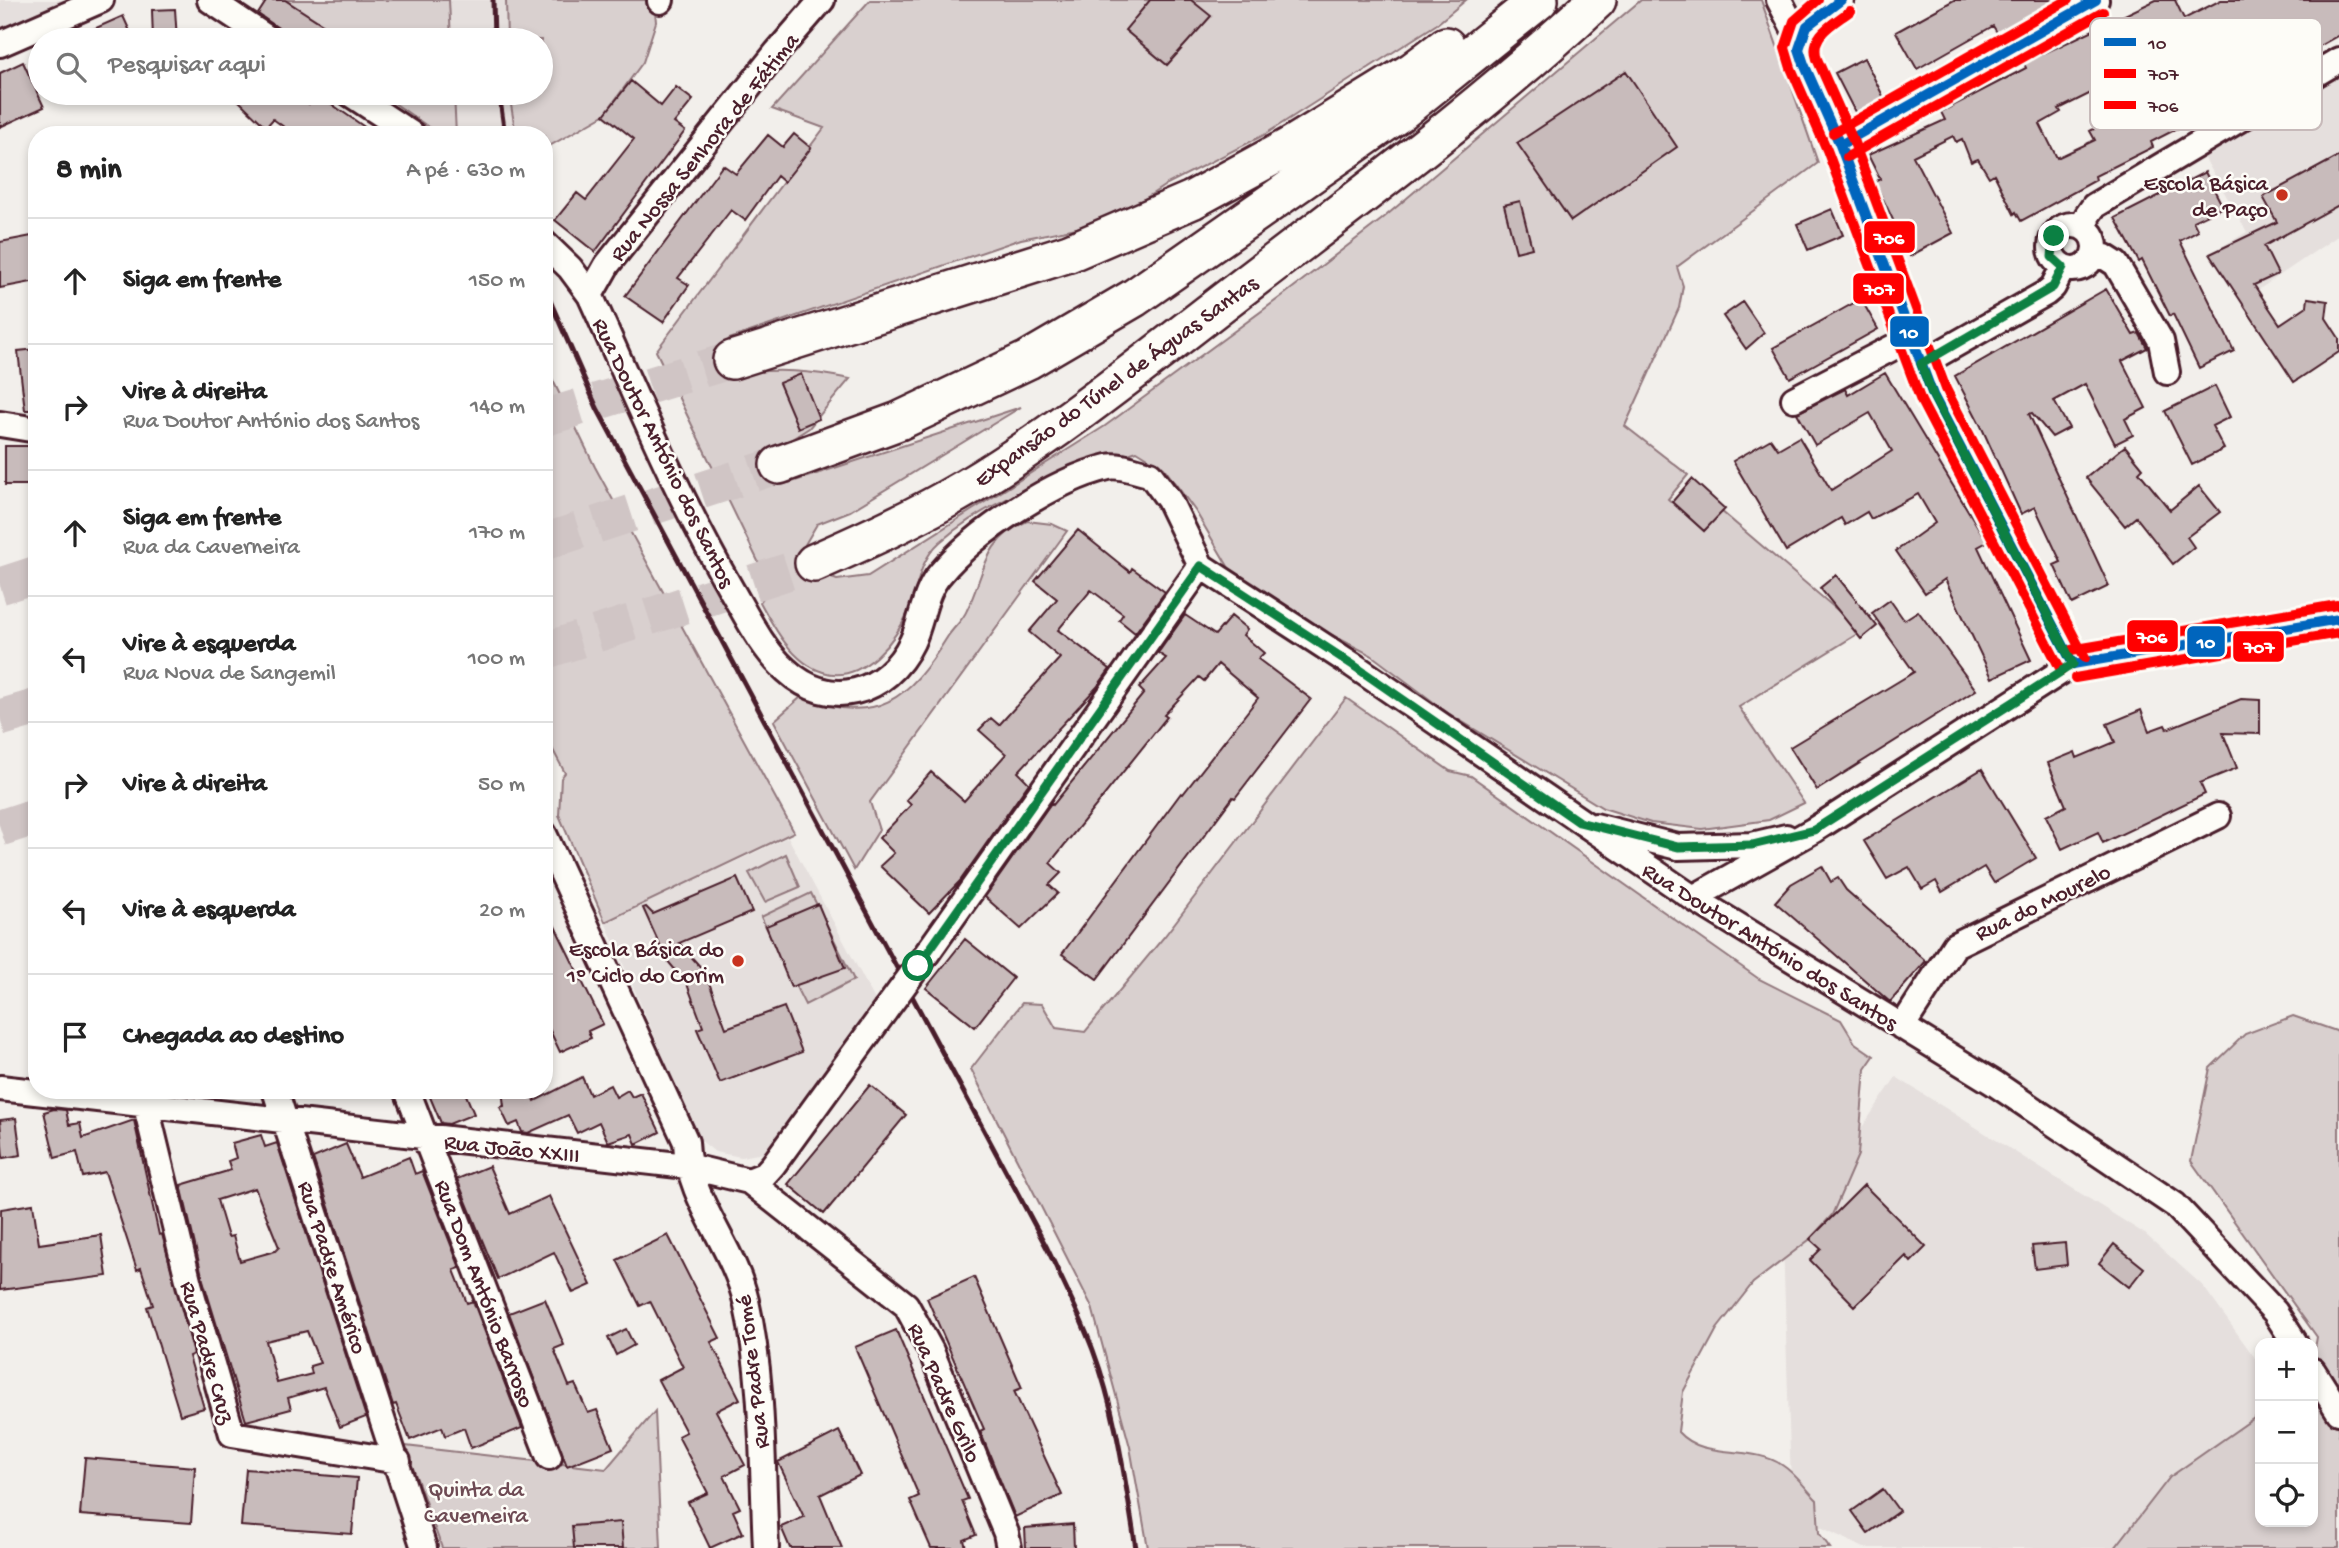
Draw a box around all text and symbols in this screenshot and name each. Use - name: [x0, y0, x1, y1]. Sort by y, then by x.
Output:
- legend: [2090, 18, 2322, 130]
- search box: [28, 28, 553, 105]
- street label: Rua Nossa Senhora de Fátima: [605, 28, 807, 268]
- text: 10: [2147, 34, 2167, 57]
- icon: search: [52, 48, 90, 86]
- text: Pesquisar aqui: [108, 51, 266, 82]
- text: 707: [2147, 65, 2180, 88]
- text: 706: [2147, 97, 2179, 120]
- text: 8 min: [56, 154, 122, 189]
- text: A pé · 630 m: [406, 158, 525, 185]
- place label: Escola Básica de Paço: [2144, 172, 2269, 225]
- marker: Escola Básica de Paço: [2274, 187, 2290, 203]
- line badge: 706: [1863, 220, 1916, 254]
- route end: [2038, 220, 2069, 251]
- text: 706: [1873, 229, 1905, 252]
- icon: ahead: [56, 262, 94, 300]
- text: Siga em frente: [123, 266, 281, 297]
- text: 150 m: [469, 268, 525, 295]
- street label: Expansão do Túnel de Águas Santas: [969, 270, 1264, 495]
- line badge: 707: [1852, 272, 1905, 305]
- text: 707: [1863, 280, 1895, 303]
- street label: Rua Doutor António dos Santos: [585, 314, 739, 593]
- line badge: 10: [1889, 315, 1930, 348]
- text: 10: [1899, 323, 1918, 346]
- text: Vire à direita: [123, 378, 267, 409]
- icon: right: [56, 388, 94, 426]
- text: 140 m: [470, 394, 525, 421]
- text: Rua Doutor António dos Santos: [123, 409, 419, 436]
- text: Siga em frente: [123, 504, 281, 535]
- icon: ahead: [56, 514, 94, 552]
- text: 170 m: [469, 520, 525, 547]
- text: Rua da Caverneira: [123, 535, 300, 562]
- line badge: 706: [2126, 619, 2179, 653]
- line badge: 10: [2186, 625, 2226, 658]
- text: 706: [2136, 628, 2168, 651]
- text: Vire à esquerda: [123, 630, 296, 661]
- line badge: 707: [2232, 630, 2285, 663]
- text: 10: [2196, 633, 2215, 656]
- text: 707: [2243, 638, 2275, 661]
- icon: left: [56, 640, 94, 678]
- text: 100 m: [468, 646, 525, 673]
- text: Rua Nova de Sangemil: [123, 661, 336, 688]
- icon: right: [56, 766, 94, 804]
- text: Vire à direita: [123, 770, 267, 801]
- text: 50 m: [478, 772, 525, 799]
- street label: Rua Doutor António dos Santos: [1636, 858, 1902, 1038]
- street label: Rua do Mourelo: [1971, 860, 2116, 949]
- icon: left: [56, 892, 94, 930]
- text: Vire à esquerda: [123, 896, 296, 927]
- text: 20 m: [479, 898, 525, 925]
- place label: Escola Básica do 1º Ciclo do Corim: [566, 938, 724, 991]
- route start: [902, 950, 933, 981]
- marker: Escola Básica do 1º Ciclo do Corim: [730, 953, 746, 969]
- icon: arrive: [56, 1018, 94, 1056]
- text: Chegada ao destino: [123, 1022, 344, 1053]
- street label: Rua João XXIII: [442, 1130, 581, 1171]
- street label: Rua Dom António Barroso: [427, 1176, 539, 1412]
- street label: Rua Padre Américo: [290, 1178, 371, 1358]
- street label: Rua Padre Cruz: [172, 1279, 239, 1428]
- street label: Rua Padre Tomé: [732, 1292, 777, 1450]
- street label: Rua Padre Grilo: [900, 1319, 986, 1468]
- map controls: [2255, 1338, 2318, 1527]
- button: +: [2255, 1338, 2318, 1401]
- button: −: [2255, 1401, 2318, 1464]
- button: locate: [2255, 1464, 2318, 1527]
- park label: Quinta da Caverneira: [424, 1478, 529, 1531]

